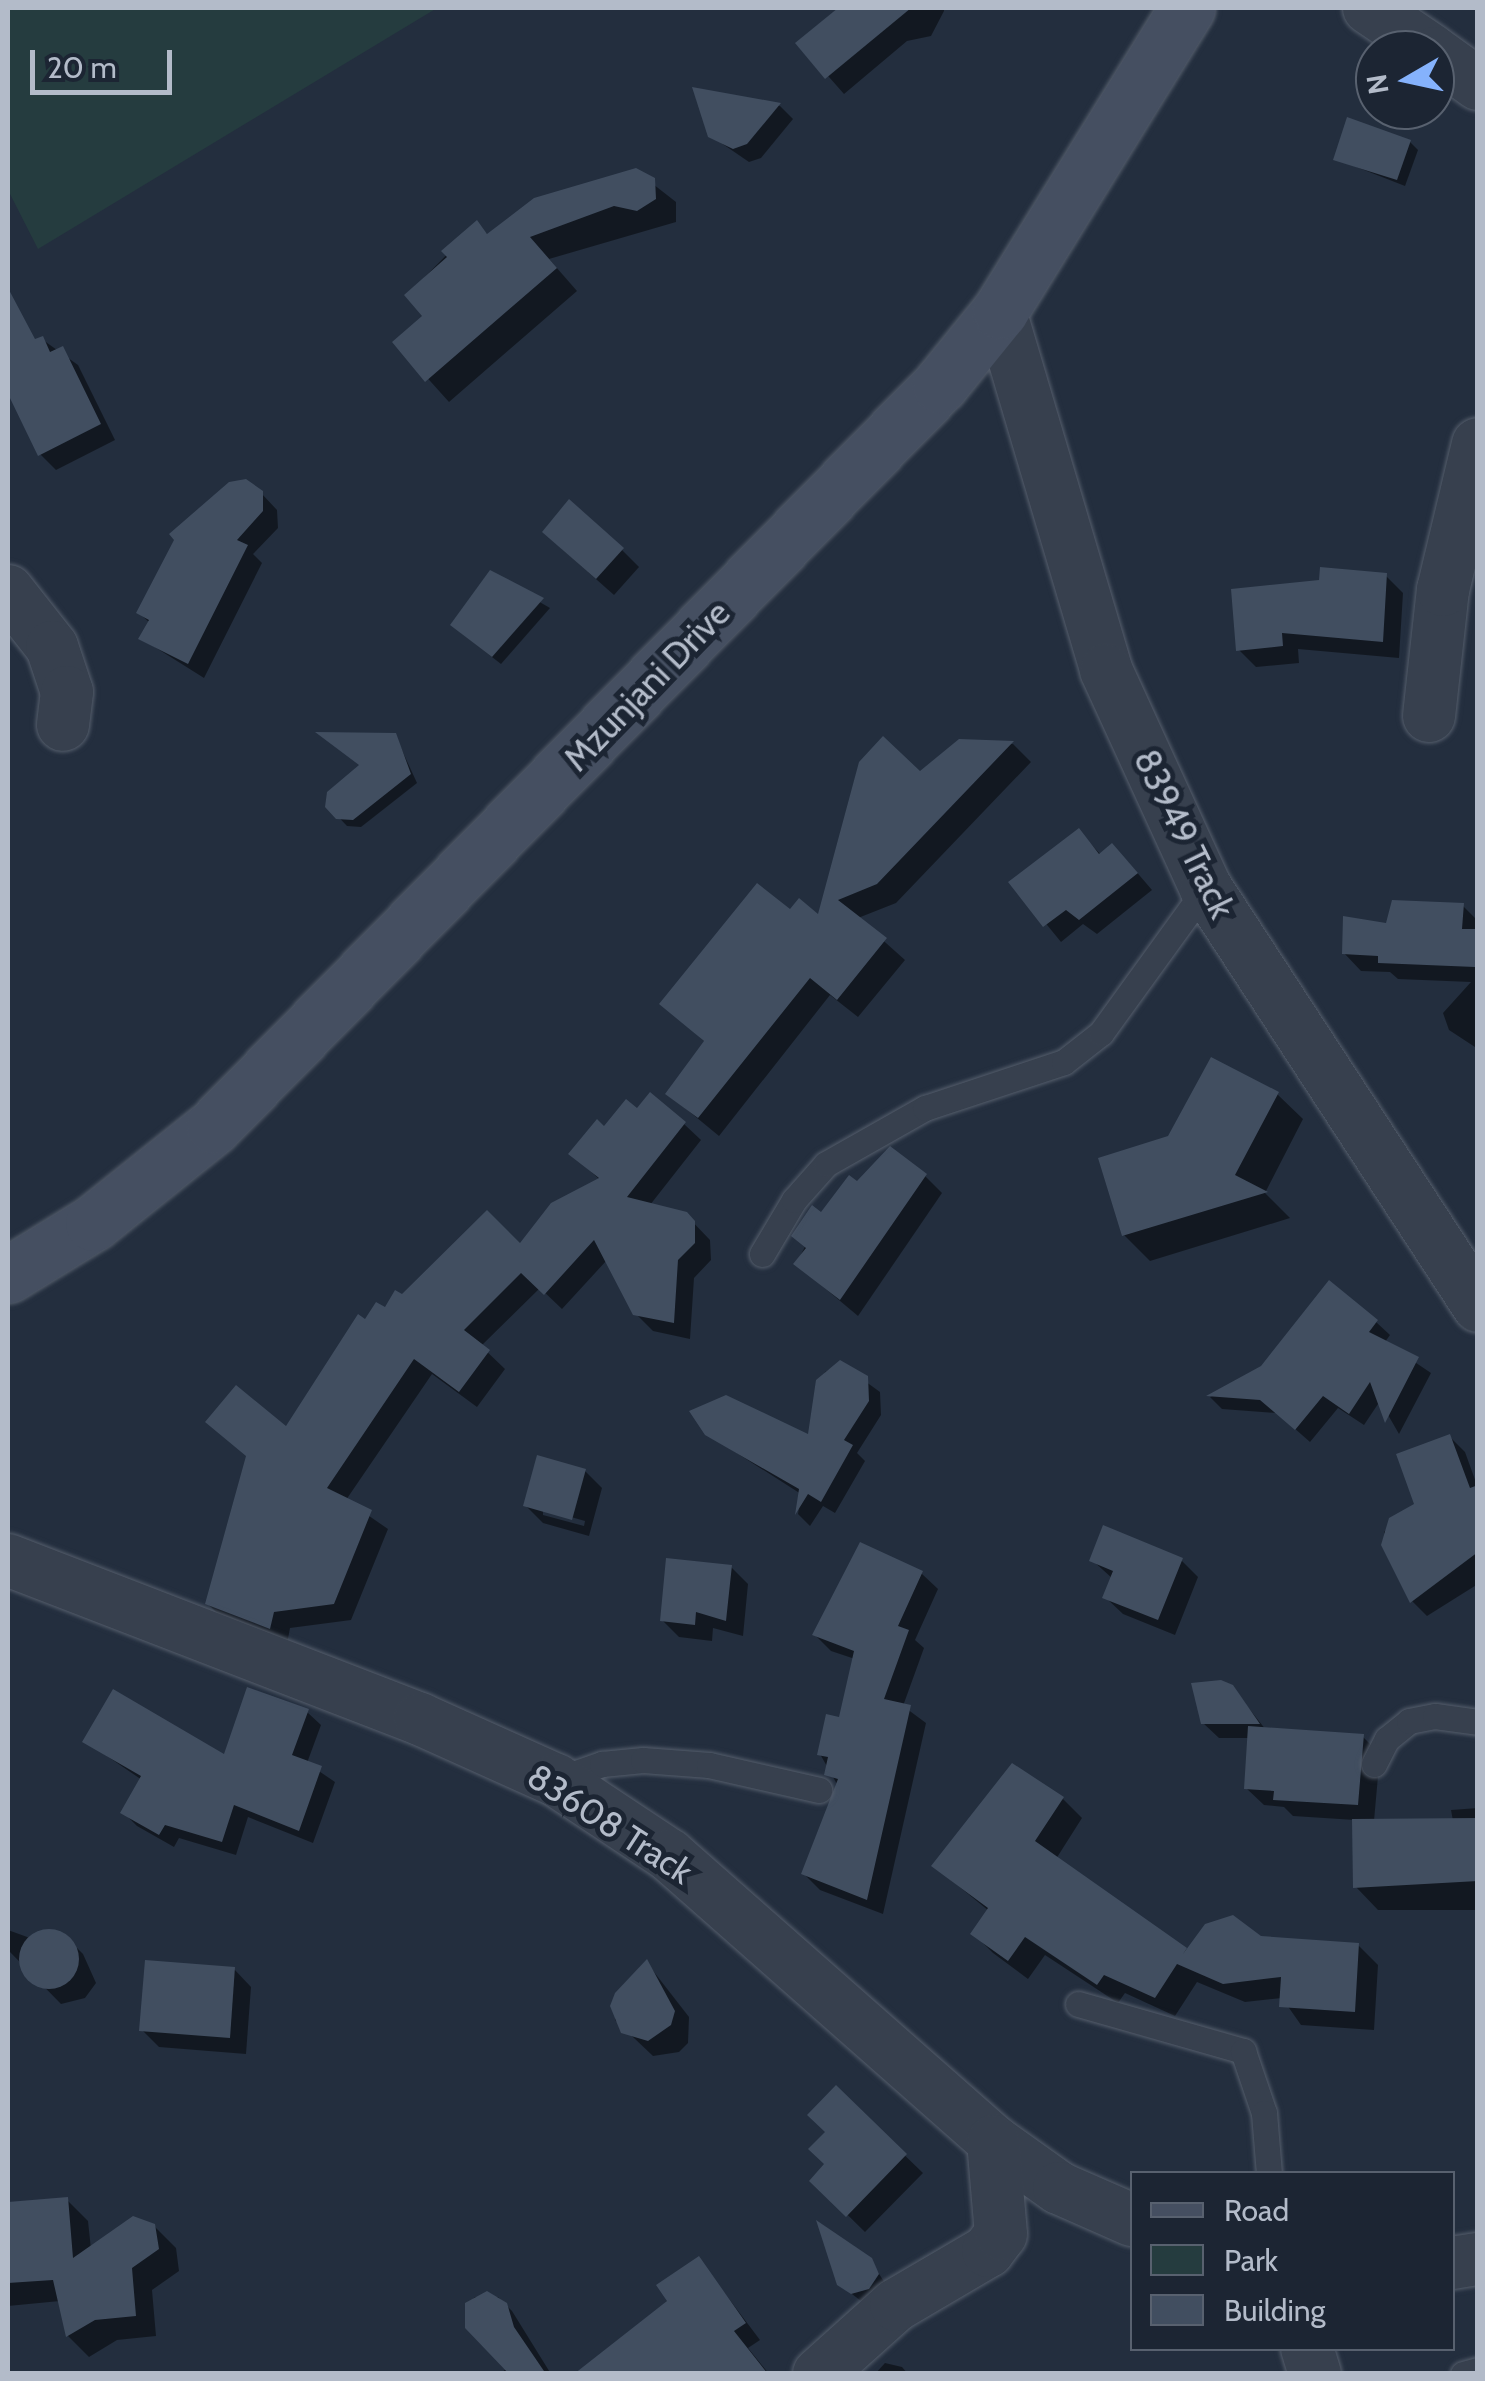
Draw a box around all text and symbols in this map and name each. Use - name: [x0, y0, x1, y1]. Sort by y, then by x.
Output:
- scale bar: [35, 30, 178, 92]
- north arrow: [1355, 30, 1455, 130]
- text: 20 m: [47, 49, 117, 86]
- text: N: [1359, 72, 1396, 97]
- street label: Mzunjani Drive: [555, 592, 739, 780]
- street label: 83949 Track: [1125, 743, 1243, 925]
- street label: 83608 Track: [520, 1755, 700, 1893]
- legend: [1130, 2171, 1455, 2351]
- text: Road: [1224, 2192, 1289, 2229]
- text: Park: [1224, 2242, 1278, 2279]
- text: Building: [1224, 2292, 1326, 2329]

